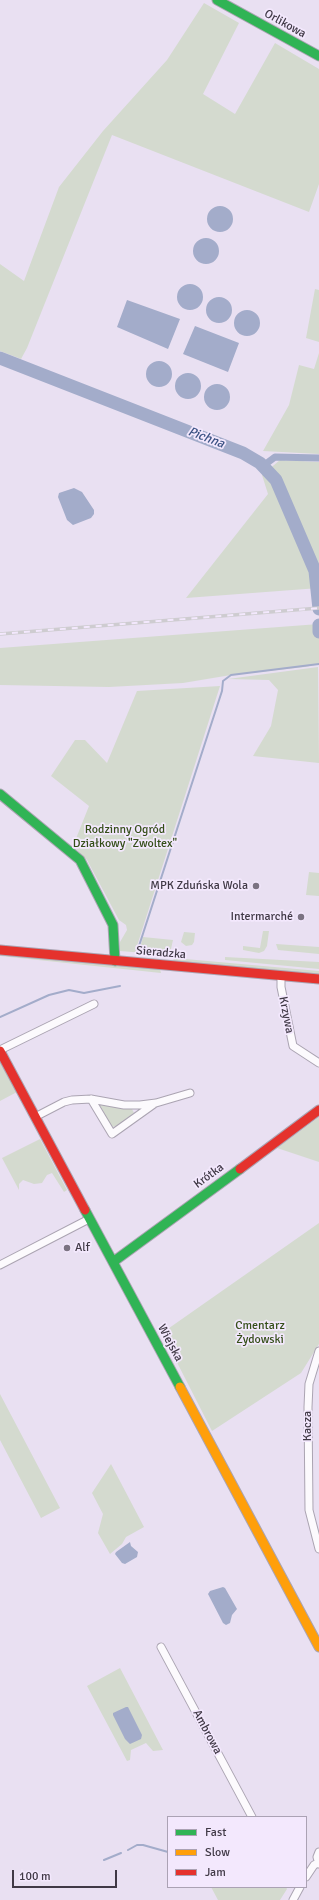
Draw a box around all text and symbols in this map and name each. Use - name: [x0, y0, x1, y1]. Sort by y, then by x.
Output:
- street label: Orlikowa: [262, 7, 308, 41]
- water label: Pichna: [186, 424, 226, 452]
- park label: Rodzinny Ogród Działkowy "Zwoltex": [73, 823, 177, 851]
- place label: MPK Zduńska Wola: [150, 879, 248, 893]
- marker: MPK Zduńska Wola: [251, 881, 261, 891]
- place label: Intermarché: [230, 910, 293, 924]
- marker: Intermarché: [296, 912, 306, 922]
- street label: Sieradzka: [135, 944, 187, 962]
- street label: Krzywa: [275, 995, 297, 1035]
- street label: Krótka: [191, 1160, 227, 1192]
- place label: Alf: [75, 1241, 90, 1255]
- marker: Alf: [62, 1243, 72, 1253]
- park label: Cmentarz Żydowski: [235, 1319, 285, 1347]
- street label: Wiejska: [154, 1322, 186, 1364]
- street label: Kacza: [301, 1411, 315, 1441]
- street label: Ambrowa: [189, 1707, 225, 1757]
- legend: [167, 1816, 307, 1888]
- text: Fast: [205, 1825, 226, 1840]
- text: Slow: [205, 1845, 230, 1860]
- scale bar: [14, 1862, 119, 1888]
- text: Jam: [205, 1865, 226, 1880]
- text: 100 m: [19, 1869, 51, 1884]

